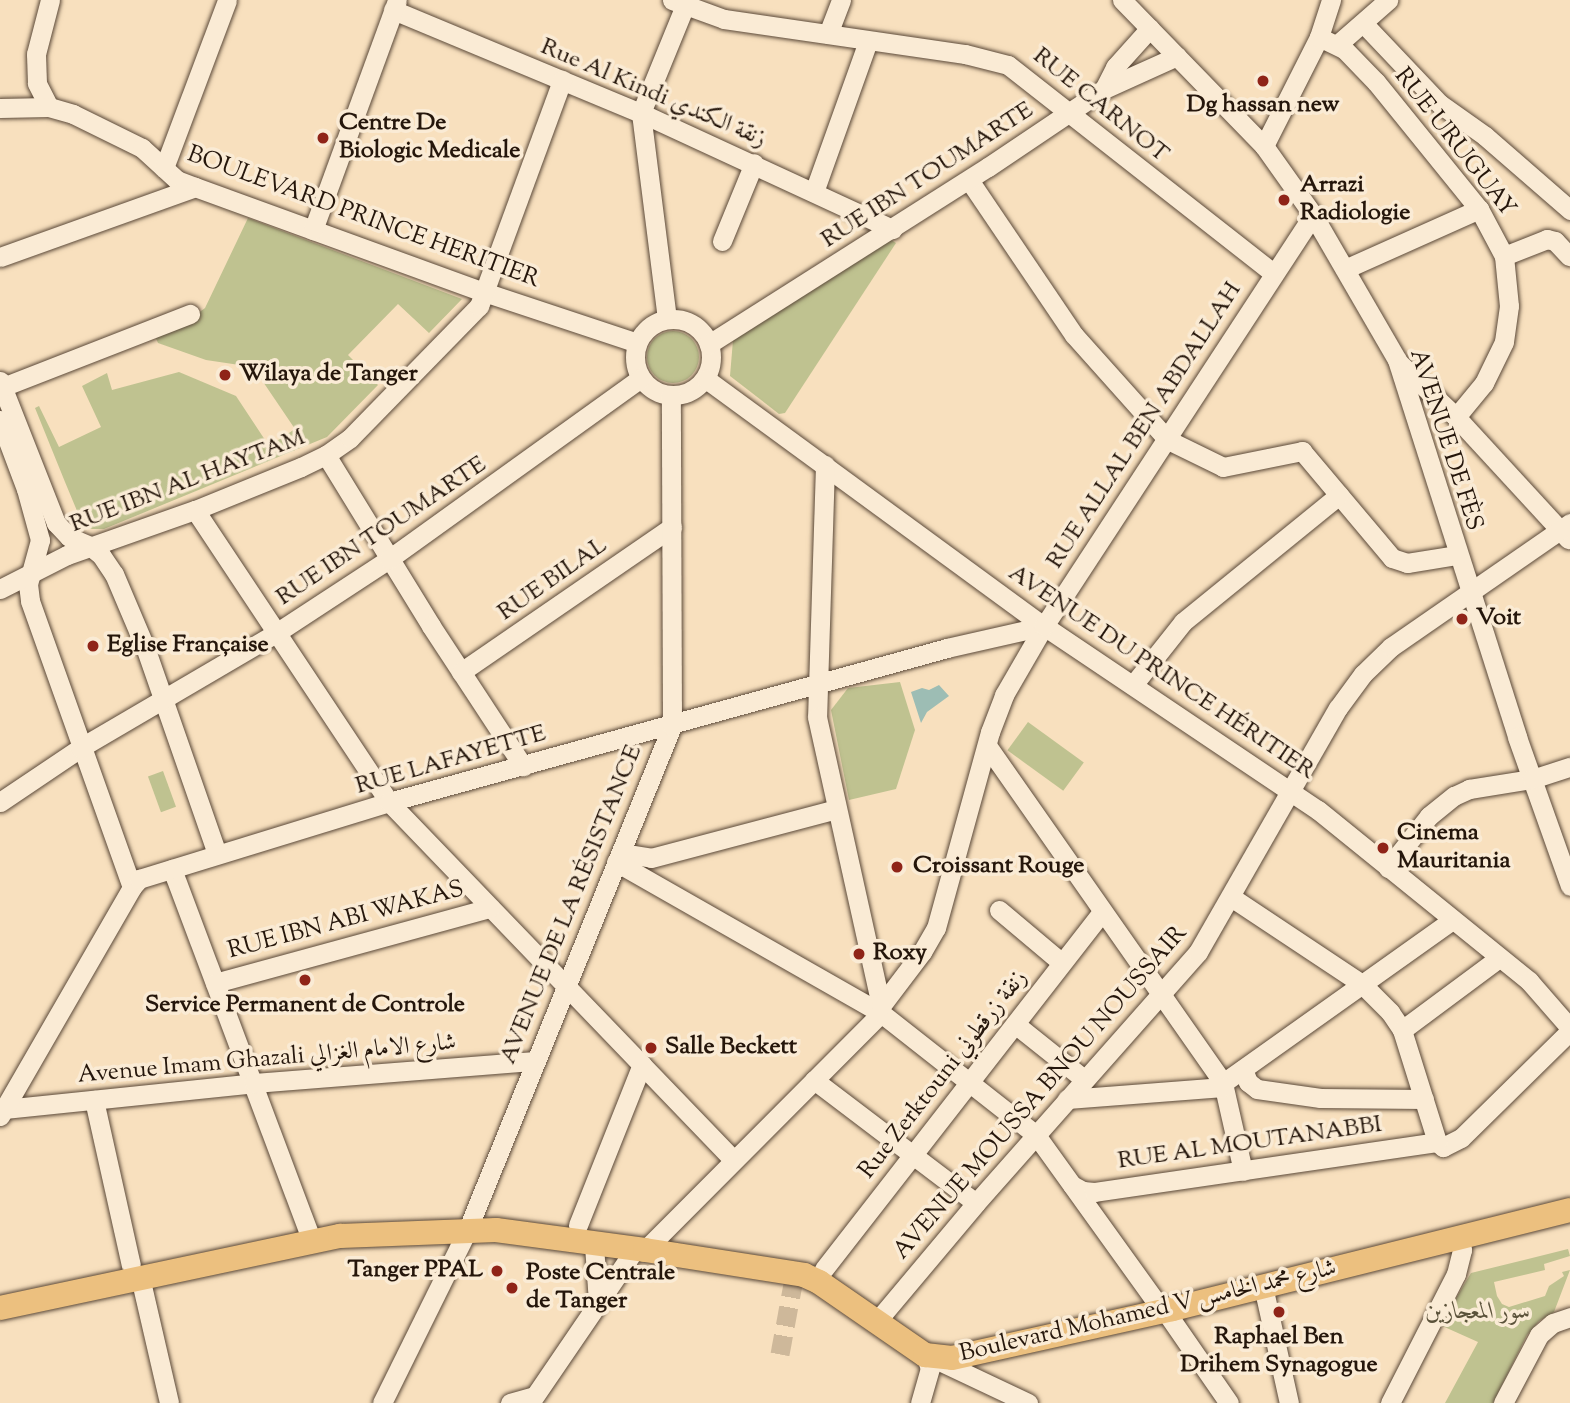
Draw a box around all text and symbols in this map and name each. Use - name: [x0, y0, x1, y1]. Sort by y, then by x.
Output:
- street label: Rue Al Kindi زنقة الكندي: [536, 33, 770, 155]
- street label: RUE CARNOT: [1026, 42, 1174, 170]
- street label: RUE URUGUAY: [1387, 63, 1521, 223]
- marker: Dg hassan new: [1255, 73, 1271, 89]
- place label: Dg hassan new: [1187, 92, 1339, 120]
- street label: RUE IBN TOUMARTE: [817, 97, 1039, 255]
- place label: Centre De Biologic Medicale: [339, 110, 520, 166]
- marker: Centre De Biologic Medicale: [313, 128, 333, 148]
- street label: BOULEVARD PRINCE HERITIER: [183, 141, 543, 295]
- place label: Arrazi Radiologie: [1300, 172, 1410, 228]
- marker: Arrazi Radiologie: [1274, 190, 1294, 210]
- street label: RUE ALLAL BEN ABDALLAH: [1041, 277, 1249, 575]
- street label: AVENUE DE FÈS: [1402, 346, 1488, 534]
- place label: Wilaya de Tanger: [239, 361, 418, 389]
- marker: Wilaya de Tanger: [217, 367, 233, 383]
- street label: RUE IBN AL HAYTAM: [66, 424, 310, 540]
- street label: RUE IBN TOUMARTE: [272, 451, 492, 613]
- street label: RUE BILAL: [493, 532, 613, 628]
- street label: AVENUE DU PRINCE HÉRITIER: [1002, 559, 1320, 787]
- place label: Voit: [1476, 605, 1521, 633]
- marker: Voit: [1454, 611, 1470, 627]
- place label: Eglise Française: [107, 632, 269, 660]
- marker: Eglise Française: [85, 638, 101, 654]
- street label: RUE LAFAYETTE: [353, 720, 549, 802]
- street label: AVENUE DE LA RÉSISTANCE: [495, 741, 649, 1069]
- place label: Cinema Mauritania: [1397, 820, 1511, 876]
- marker: Cinema Mauritania: [1375, 840, 1391, 856]
- place label: Croissant Rouge: [913, 853, 1084, 881]
- marker: Croissant Rouge: [887, 857, 907, 877]
- street label: RUE IBN ABI WAKAS: [225, 876, 467, 966]
- street label: AVENUE MOUSSA BNOU NOUSSAIR: [888, 920, 1194, 1266]
- place label: Roxy: [873, 940, 927, 968]
- marker: Roxy: [851, 946, 867, 962]
- street label: Rue Zerktouni زنقة زرقطوني: [854, 965, 1034, 1185]
- marker: Service Permanent de Controle: [297, 972, 313, 988]
- place label: Service Permanent de Controle: [145, 992, 465, 1020]
- street label: Avenue Imam Ghazali شارع الامام الغزالي: [77, 1029, 457, 1091]
- place label: Salle Beckett: [665, 1034, 797, 1062]
- marker: Salle Beckett: [643, 1040, 659, 1056]
- street label: RUE AL MOUTANABBI: [1116, 1111, 1384, 1177]
- street label: Boulevard Mohamed V شارع محمد الخامس: [957, 1255, 1339, 1369]
- place label: Tanger PPAL: [348, 1257, 483, 1285]
- place label: Poste Centrale de Tanger: [526, 1260, 675, 1316]
- marker: Tanger PPAL: [489, 1263, 505, 1279]
- marker: Poste Centrale de Tanger: [504, 1280, 520, 1296]
- park label: سور المعجازين: [1425, 1299, 1531, 1327]
- marker: Raphael Ben Drihem Synagogue: [1271, 1304, 1287, 1320]
- place label: Raphael Ben Drihem Synagogue: [1180, 1324, 1378, 1380]

